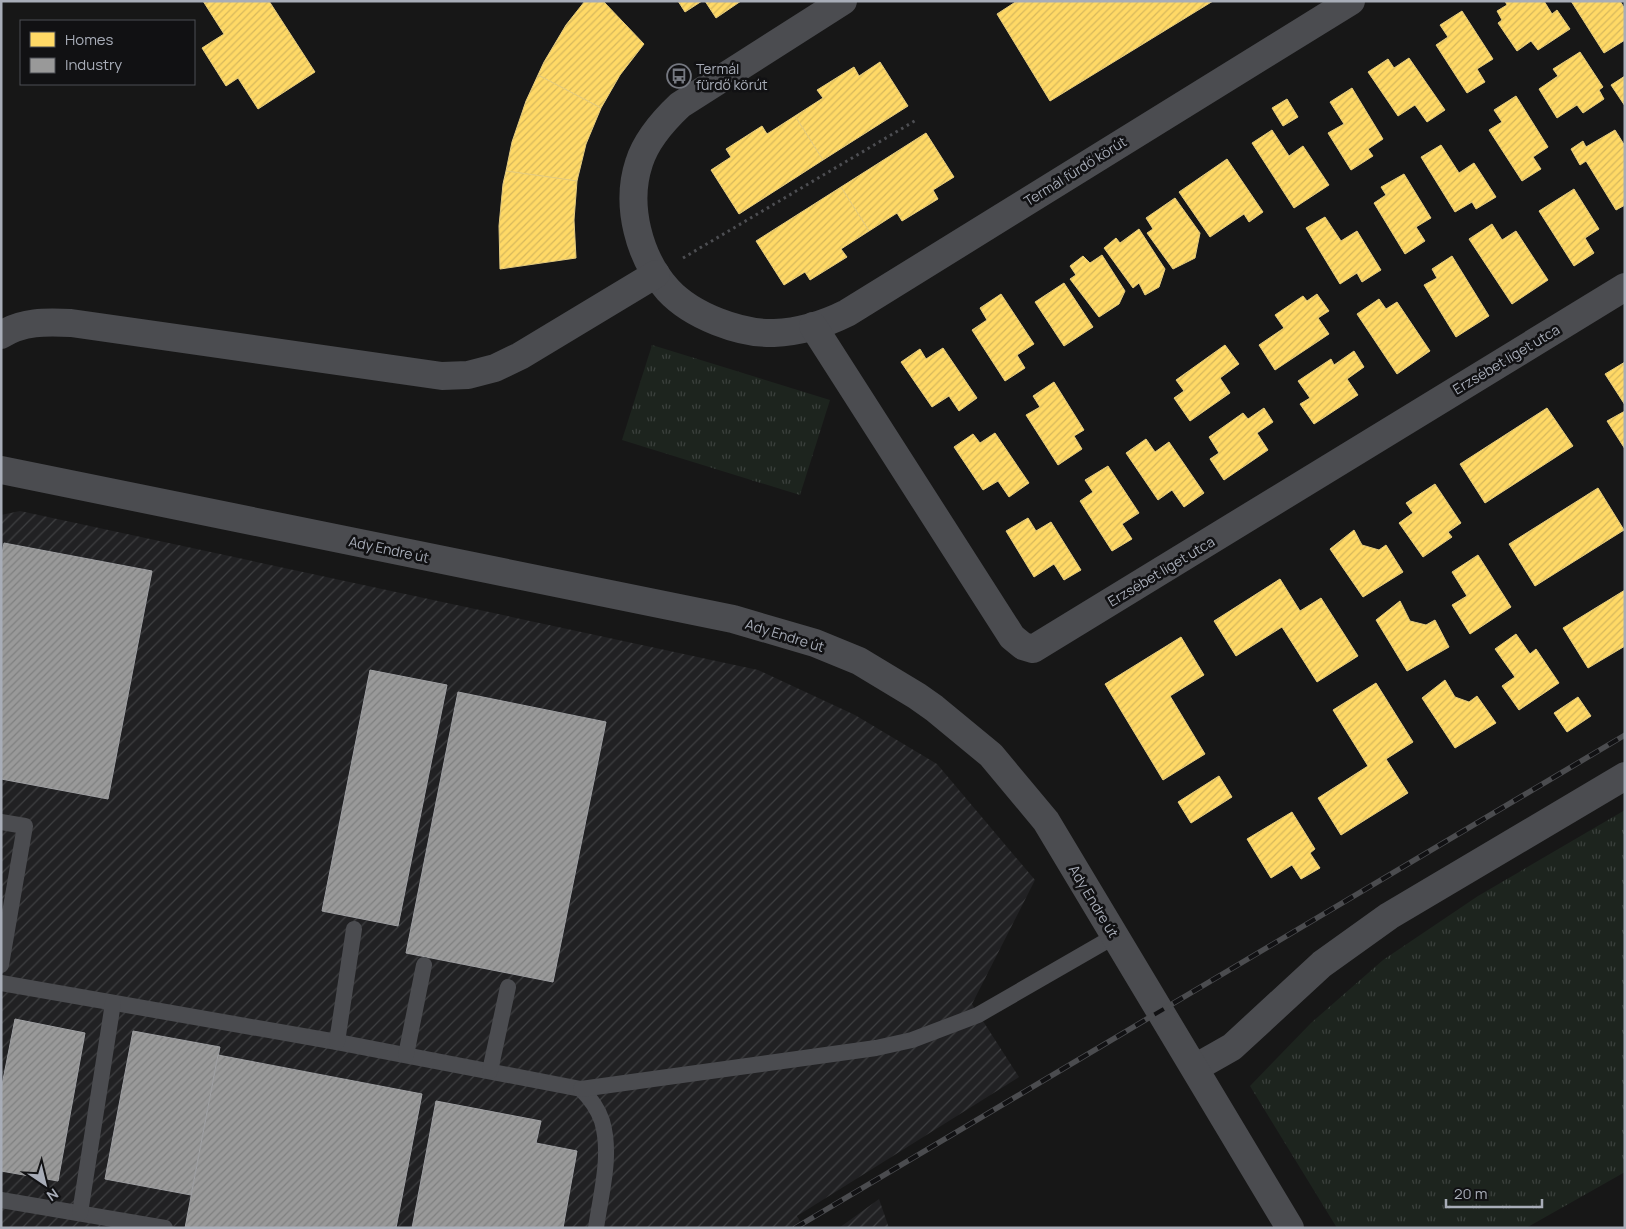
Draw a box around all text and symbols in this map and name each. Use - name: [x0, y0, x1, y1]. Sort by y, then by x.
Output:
- legend: [20, 20, 195, 85]
- text: Homes: [65, 29, 114, 50]
- text: Industry: [65, 54, 122, 75]
- place label: Termál fürdő körút: [696, 59, 768, 94]
- bus stop icon: Termál fürdő körút: [666, 63, 692, 89]
- street label: Termál fürdő körút: [1020, 132, 1130, 210]
- street label: Erzsébet liget utca: [1449, 320, 1563, 398]
- street label: Ady Endre út: [347, 531, 431, 567]
- street label: Erzsébet liget utca: [1104, 532, 1218, 610]
- street label: Ady Endre út: [743, 614, 827, 656]
- street label: Ady Endre út: [1065, 861, 1123, 941]
- north arrow: [20, 1159, 70, 1209]
- scale bar: [1446, 1176, 1542, 1208]
- text: 20 m: [1454, 1183, 1487, 1204]
- text: N: [43, 1184, 62, 1206]

